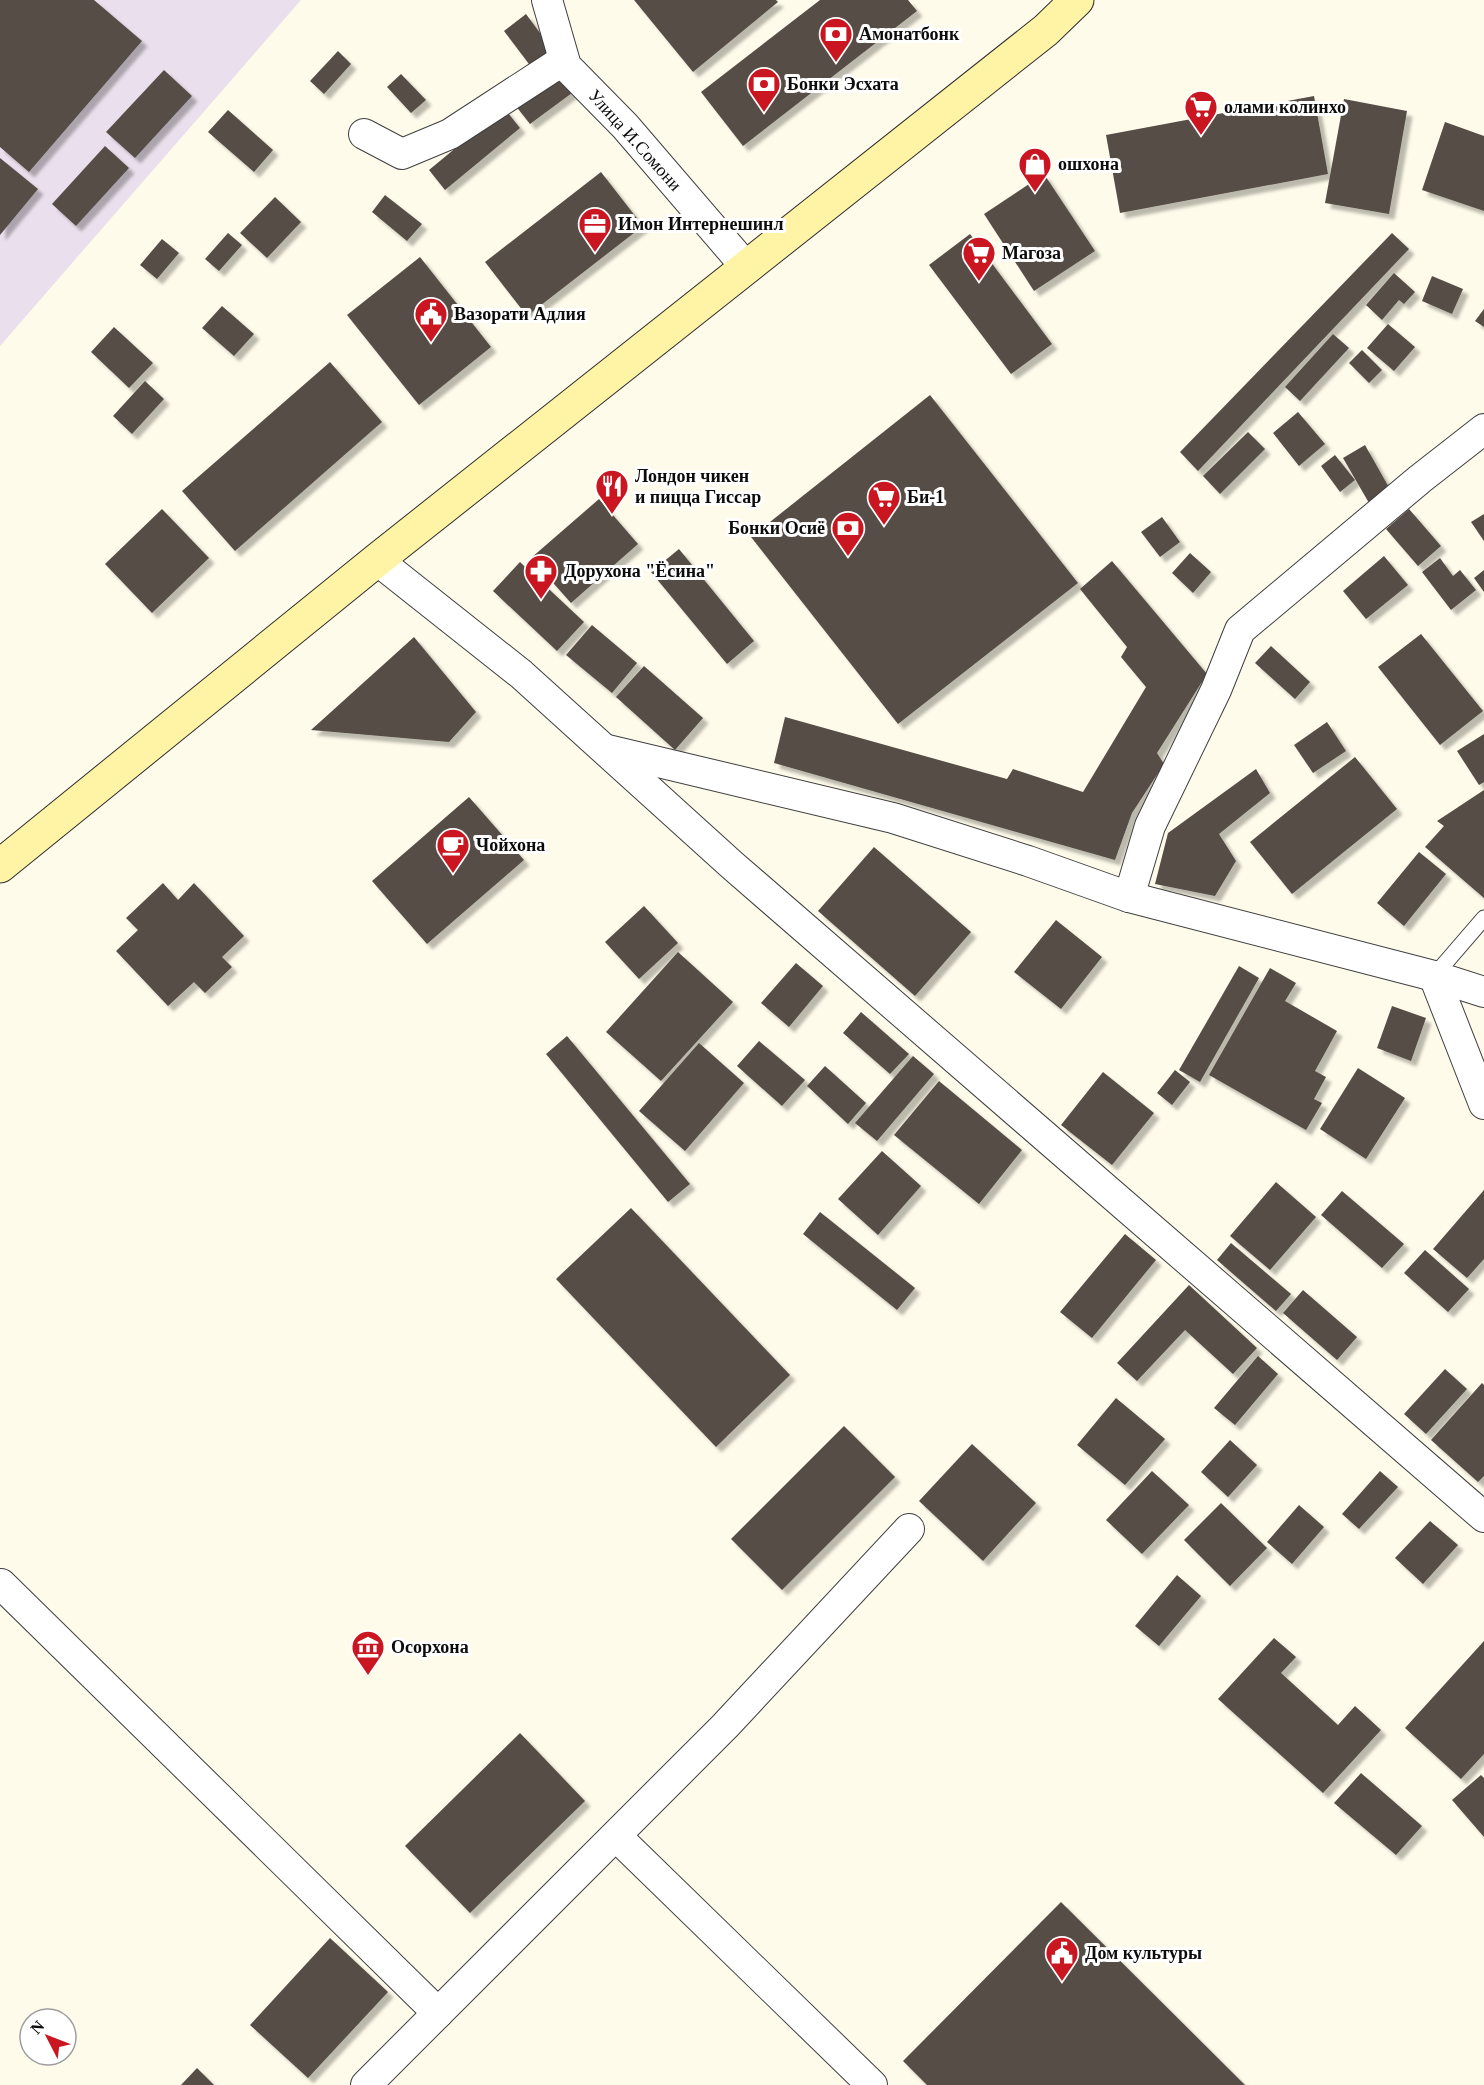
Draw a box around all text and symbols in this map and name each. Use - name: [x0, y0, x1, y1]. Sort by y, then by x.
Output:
- bank icon: Амонатбонк: [818, 16, 854, 63]
- place label: Амонатбонк: [859, 24, 960, 44]
- bank icon: Бонки Эсхата: [746, 66, 782, 113]
- place label: Бонки Эсхата: [787, 74, 899, 94]
- street label: Улица И.Сомони: [584, 85, 686, 195]
- supermarket icon: олами колинхо: [1183, 89, 1219, 136]
- place label: олами колинхо: [1224, 97, 1346, 117]
- shop icon: ошхона: [1017, 146, 1053, 193]
- place label: ошхона: [1058, 154, 1119, 174]
- office icon: Имон Интернешинл: [577, 206, 613, 253]
- place label: Имон Интернешинл: [618, 214, 784, 234]
- supermarket icon: Магоза: [961, 235, 997, 282]
- place label: Магоза: [1002, 243, 1061, 263]
- public building icon: Вазорати Адлия: [413, 296, 449, 343]
- place label: Вазорати Адлия: [454, 304, 586, 324]
- place label: Лондон чикен и пицца Гиссар: [635, 466, 761, 507]
- restaurant icon: Лондон чикен и пицца Гиссар: [594, 468, 630, 515]
- supermarket icon: Би-1: [866, 479, 902, 526]
- place label: Би-1: [907, 487, 944, 507]
- bank icon: Бонки Осиё: [830, 510, 866, 557]
- place label: Бонки Осиё: [728, 518, 825, 538]
- pharmacy icon: Дорухона "Ёсина": [523, 553, 559, 600]
- place label: Дорухона "Ёсина": [564, 561, 715, 581]
- cafe icon: Чойхона: [435, 827, 471, 874]
- place label: Чойхона: [476, 835, 545, 855]
- museum icon: Осорхона: [350, 1629, 386, 1676]
- place label: Осорхона: [391, 1637, 469, 1657]
- public building icon: Дом культуры: [1044, 1935, 1080, 1982]
- place label: Дом культуры: [1085, 1943, 1202, 1963]
- north arrow: [18, 2007, 78, 2067]
- text: N: [27, 2017, 48, 2037]

